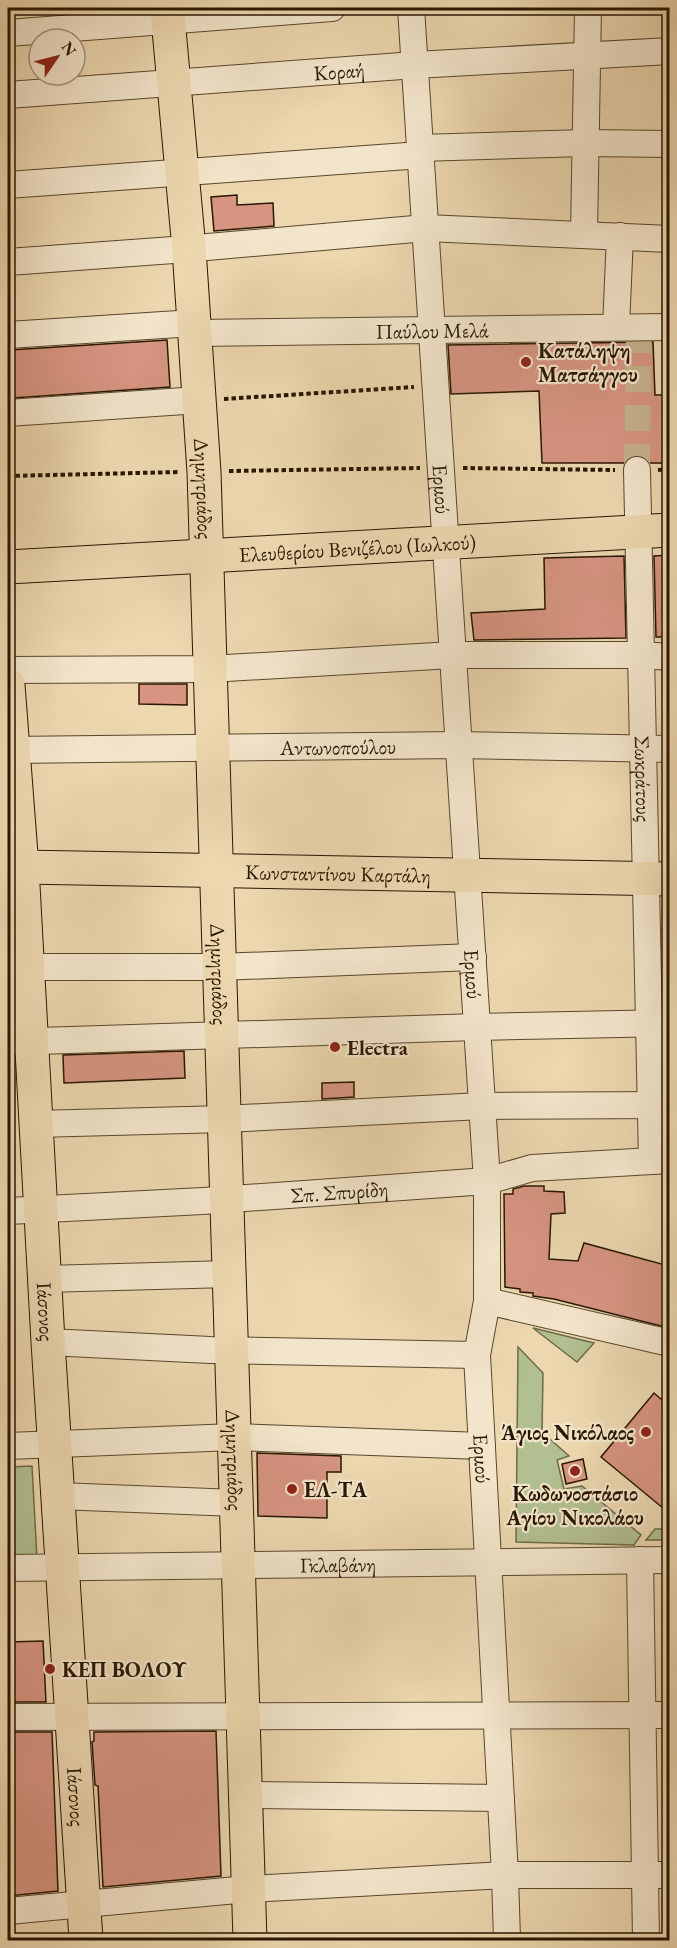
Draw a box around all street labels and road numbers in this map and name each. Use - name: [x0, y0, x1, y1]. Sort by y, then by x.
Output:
- street label: Κοραή: [313, 55, 365, 86]
- street label: Παύλου Μελά: [375, 316, 489, 344]
- street label: Δημητριάδος: [188, 437, 220, 540]
- street label: Ερμού: [427, 463, 457, 515]
- street label: Ελευθερίου Βενιζέλου (Ιωλκού): [238, 527, 477, 568]
- street label: Αντωνοπούλου: [279, 732, 396, 760]
- street label: Σωκράτους: [629, 736, 658, 822]
- street label: Κωνσταντίνου Καρτάλη: [245, 858, 431, 888]
- street label: Δημητριάδος: [205, 923, 235, 1025]
- street label: Ερμού: [459, 948, 489, 1000]
- street label: Σπ. Σπυρίδη: [290, 1174, 389, 1208]
- street label: Ιάσονος: [31, 1281, 61, 1342]
- street label: Δημητριάδος: [220, 1409, 250, 1511]
- street label: Ερμού: [468, 1433, 497, 1484]
- street label: Γκλαβάνη: [300, 1550, 376, 1578]
- street label: Ιάσονος: [62, 1766, 92, 1827]

